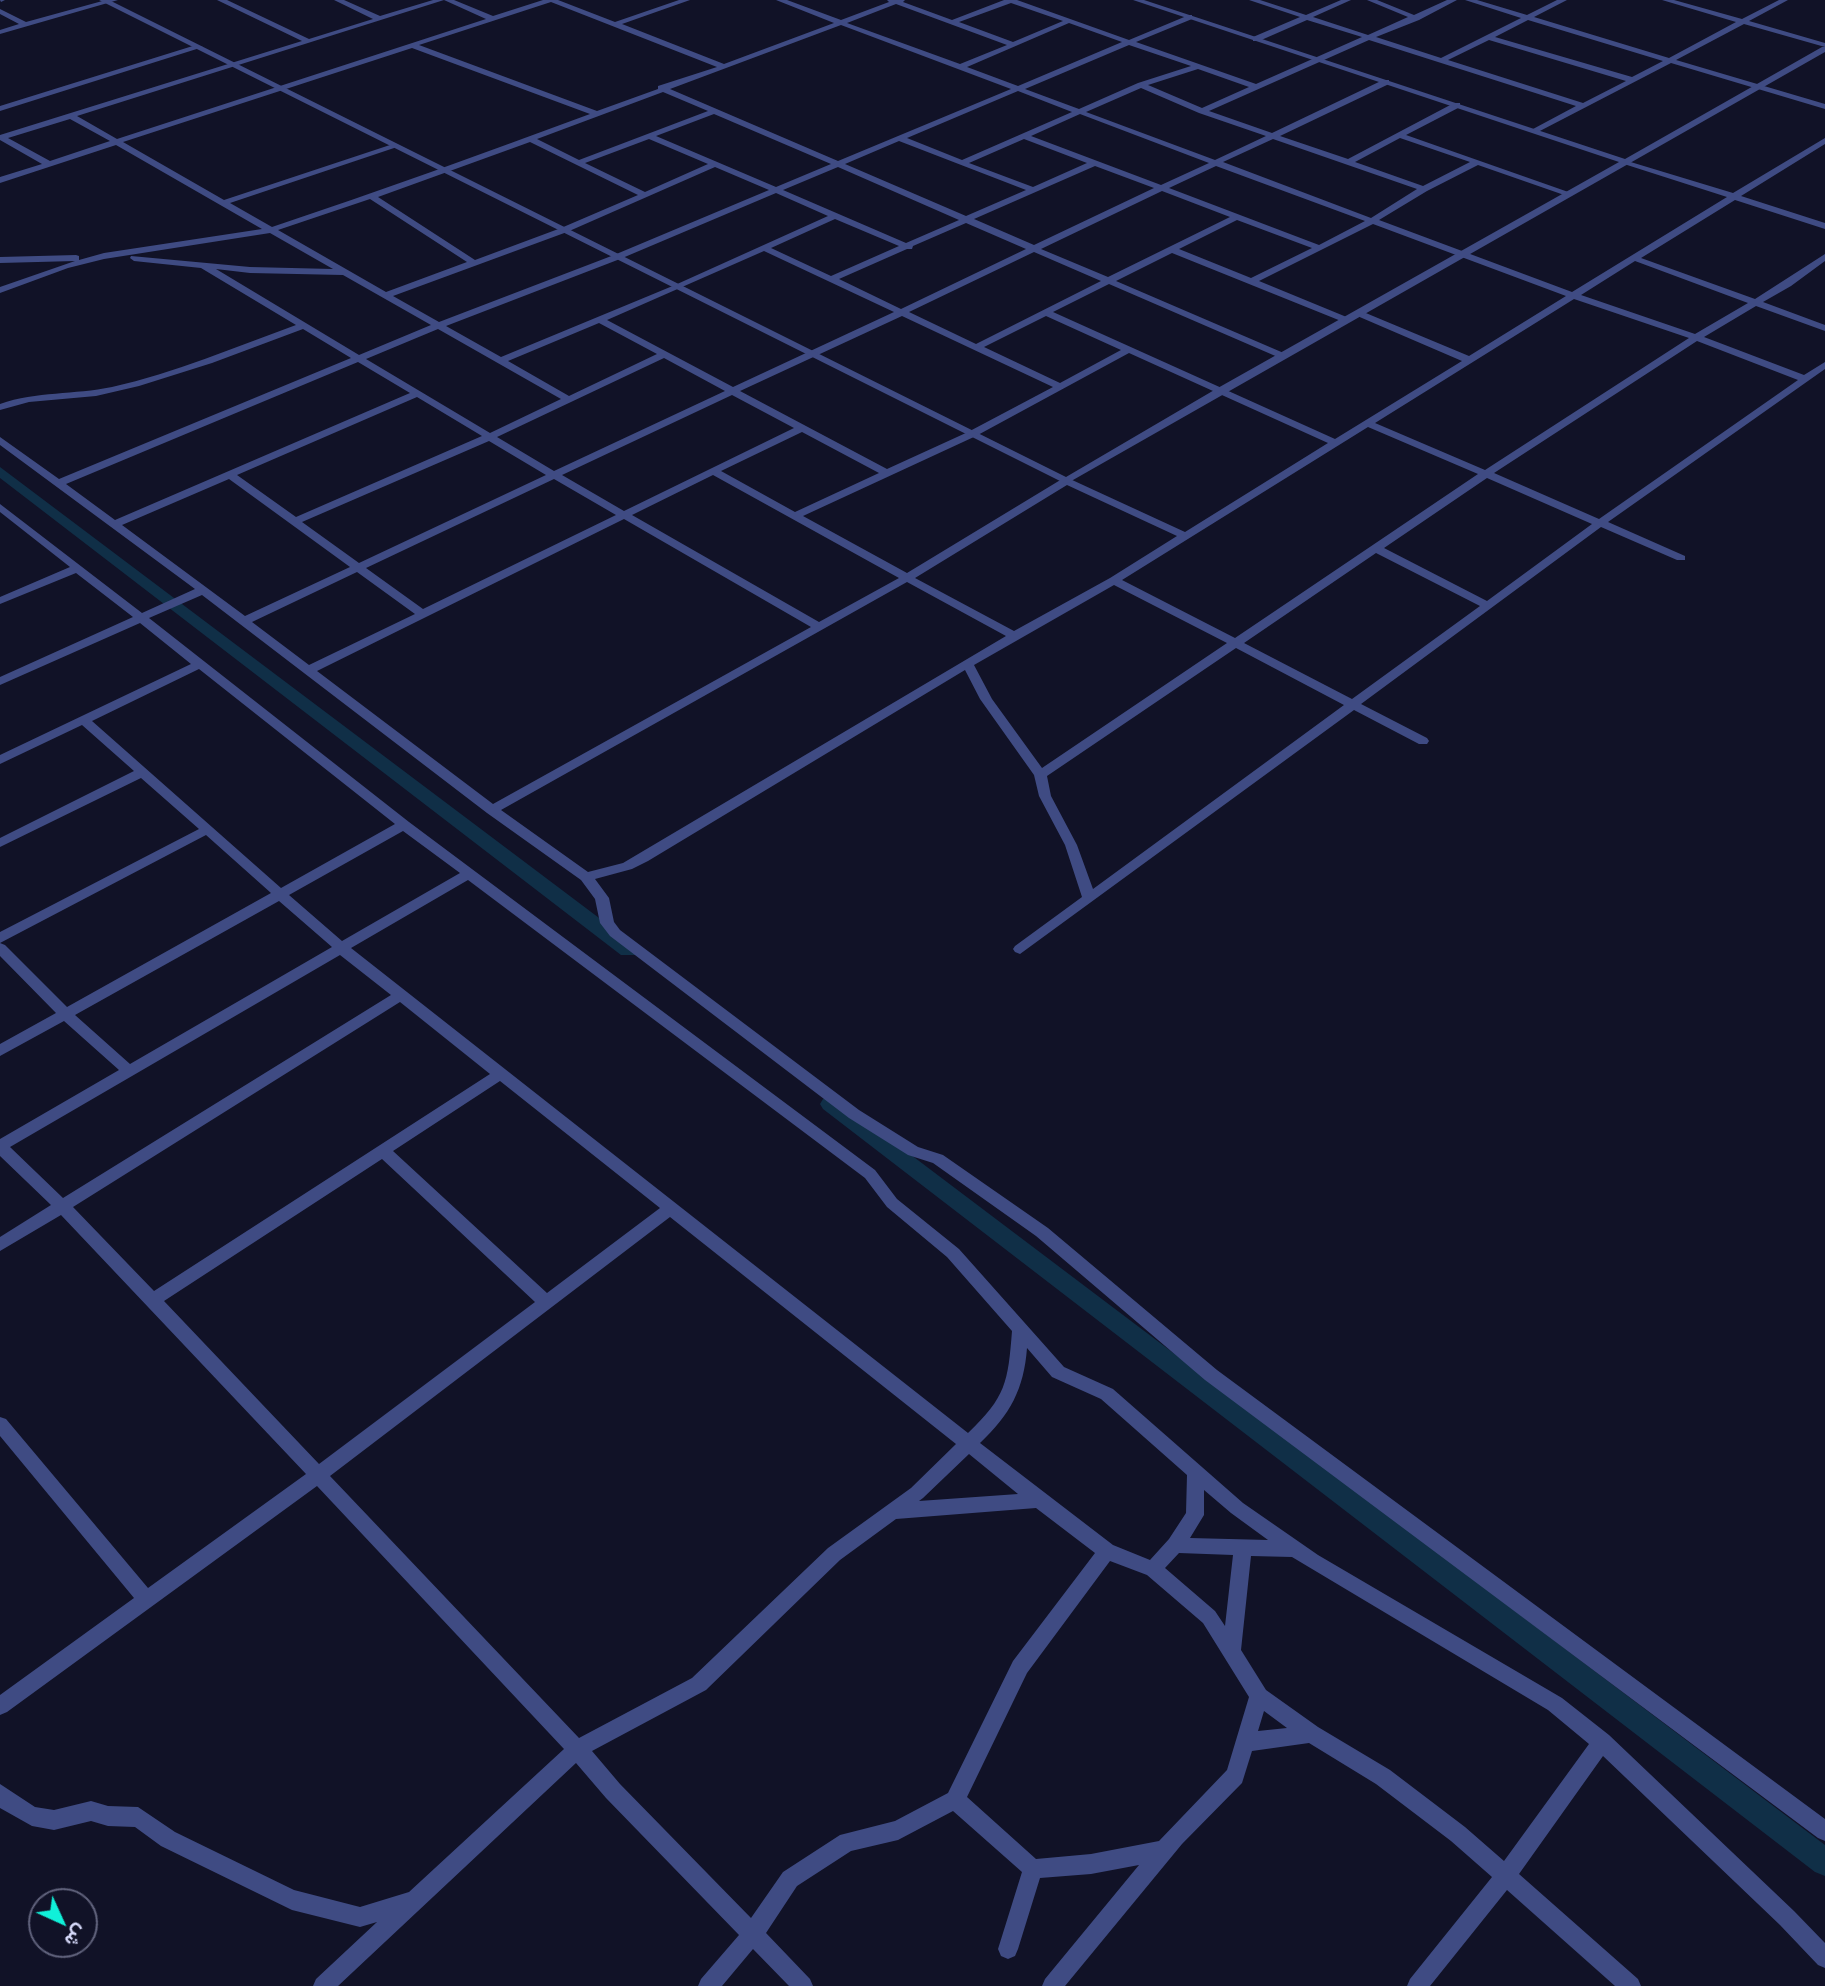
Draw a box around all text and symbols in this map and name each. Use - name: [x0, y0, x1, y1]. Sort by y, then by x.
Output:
- north arrow: [28, 1888, 98, 1958]
- text: ش: [58, 1918, 95, 1955]

